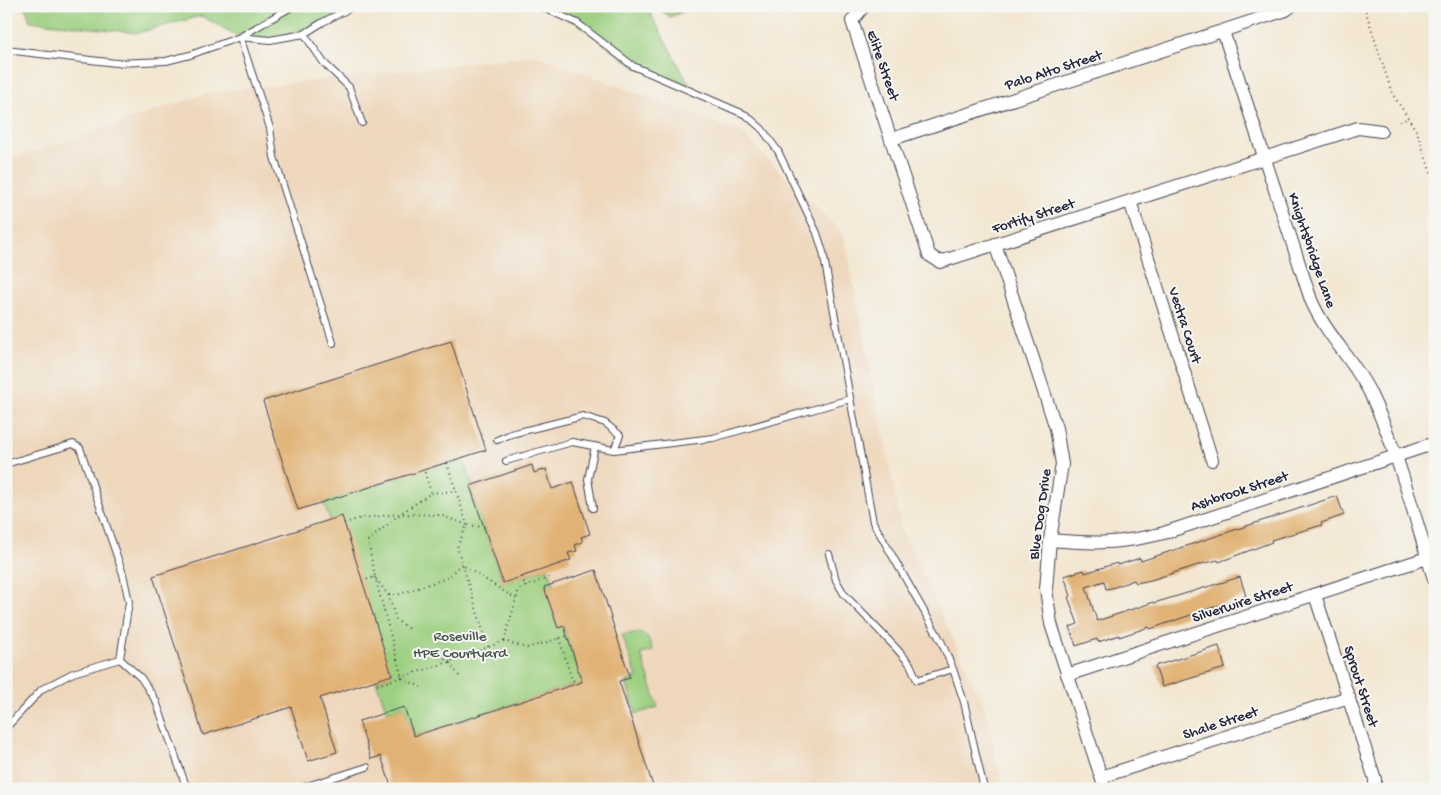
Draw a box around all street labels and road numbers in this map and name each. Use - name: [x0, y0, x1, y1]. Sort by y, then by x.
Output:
- street label: Elite Street: [862, 28, 903, 105]
- street label: Palo Alto Street: [1002, 46, 1106, 95]
- street label: Knightsbridge Lane: [1283, 191, 1339, 311]
- street label: Fortify Street: [989, 195, 1079, 239]
- street label: Vectra Court: [1163, 284, 1205, 368]
- street label: Blue Dog Drive: [1026, 467, 1056, 562]
- street label: Ashbrook Street: [1189, 467, 1292, 516]
- street label: Silverwire Street: [1190, 578, 1297, 628]
- street label: Sprout Street: [1339, 644, 1382, 731]
- street label: Shale Street: [1181, 703, 1262, 745]

